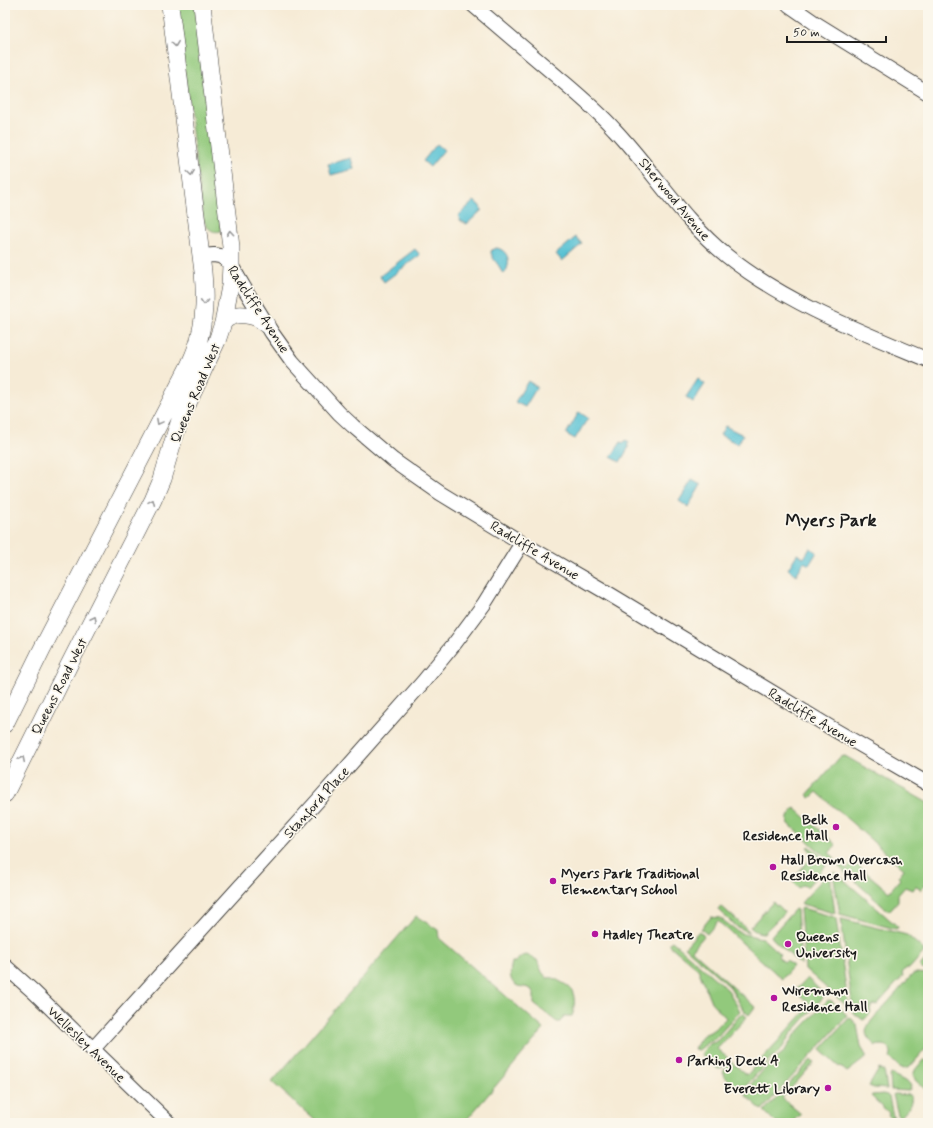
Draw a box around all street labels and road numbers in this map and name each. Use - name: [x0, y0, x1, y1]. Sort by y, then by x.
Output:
- street label: Sherwood Avenue: [634, 155, 714, 245]
- street label: Radcliffe Avenue: [223, 262, 293, 357]
- street label: Queens Road West: [167, 340, 225, 446]
- street label: Radcliffe Avenue: [487, 517, 582, 585]
- street label: Queens Road West: [28, 635, 92, 738]
- street label: Radcliffe Avenue: [765, 684, 860, 752]
- street label: Stanford Place: [280, 763, 355, 844]
- street label: Wellesley Avenue: [43, 1003, 129, 1087]

